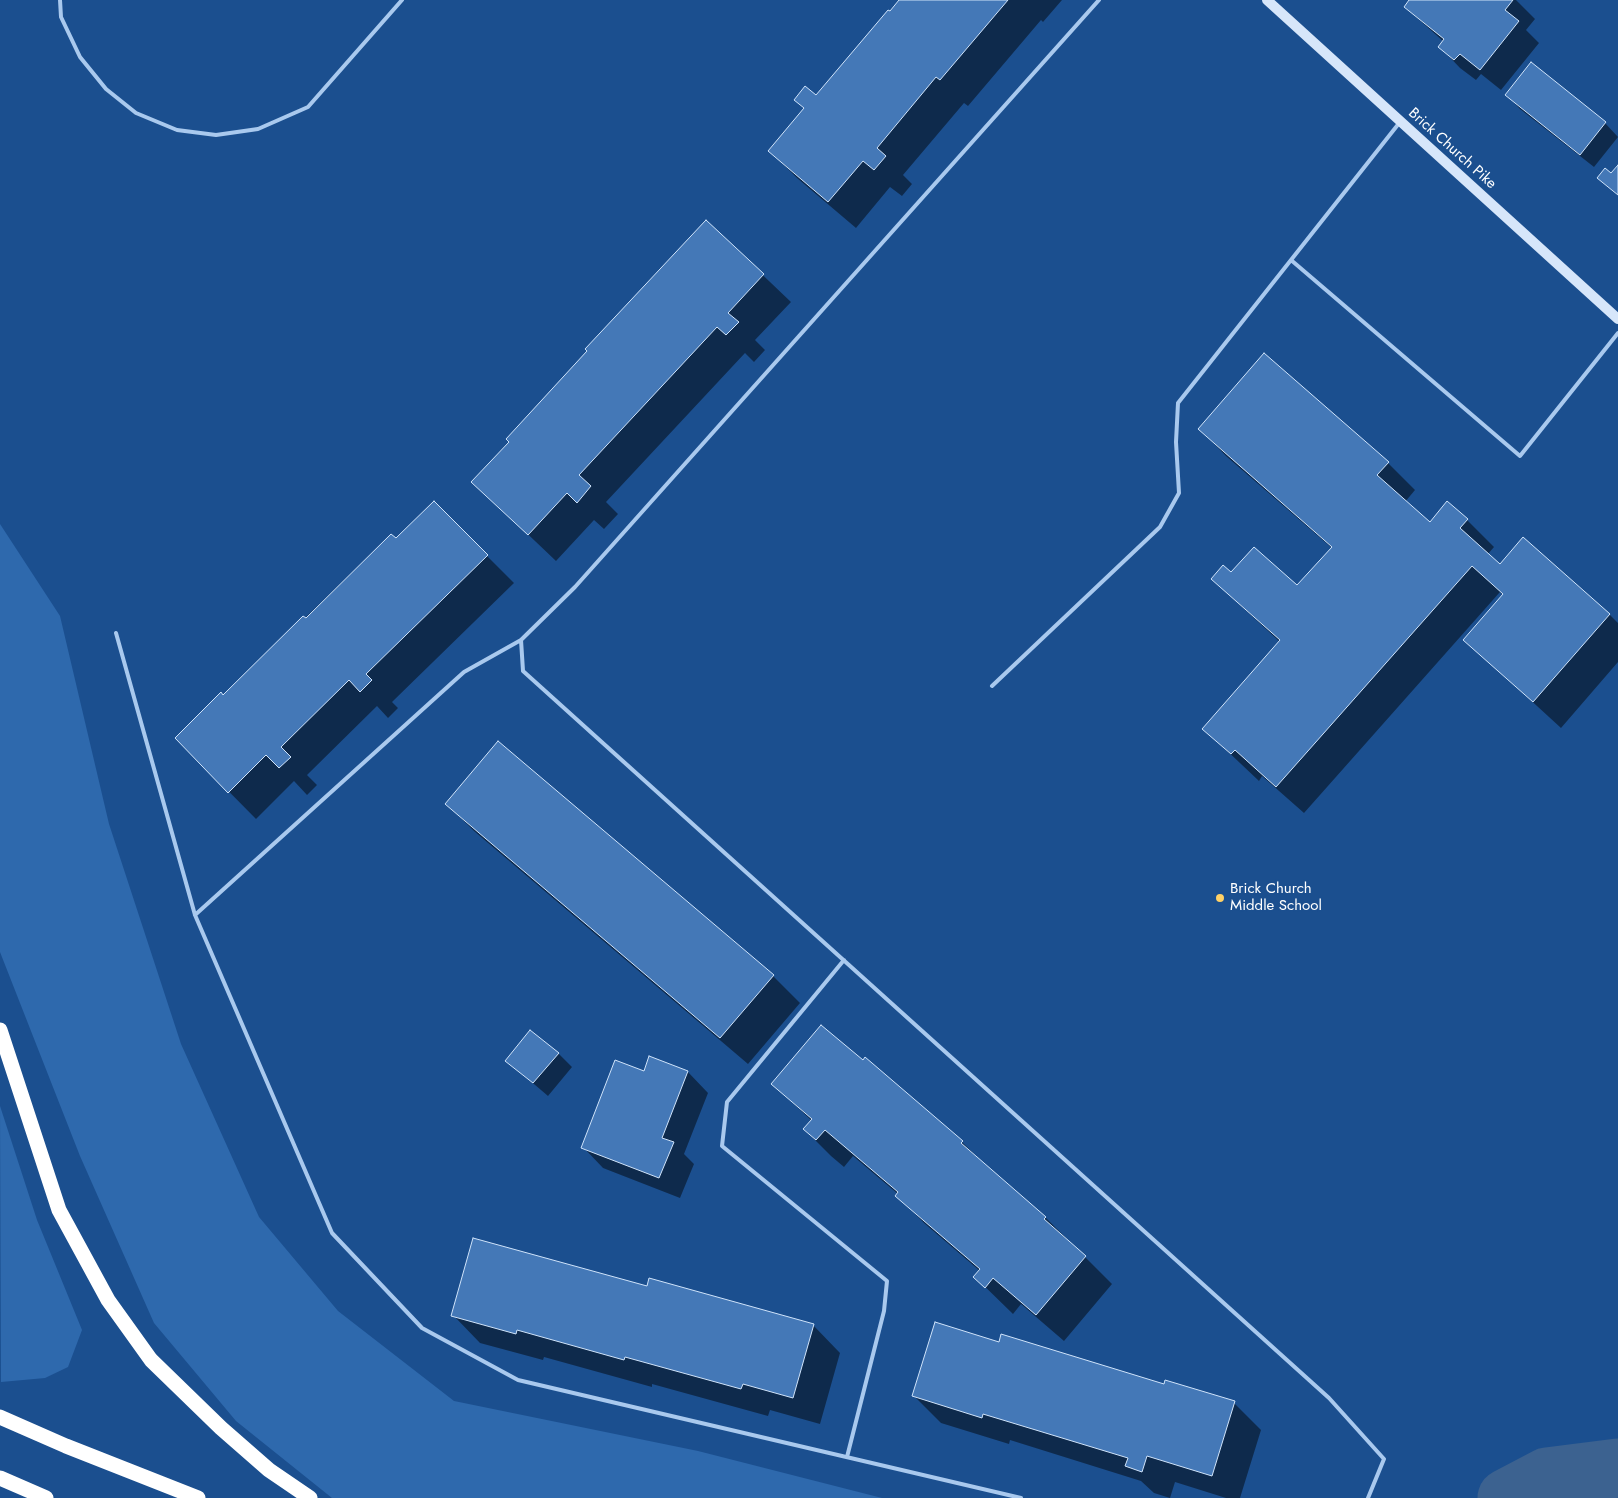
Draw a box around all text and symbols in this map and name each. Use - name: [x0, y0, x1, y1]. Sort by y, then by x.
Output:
- street label: Brick Church Pike: [1404, 105, 1500, 193]
- place label: Brick Church Middle School: [1230, 880, 1322, 915]
- marker: Brick Church Middle School: [1214, 892, 1226, 904]

